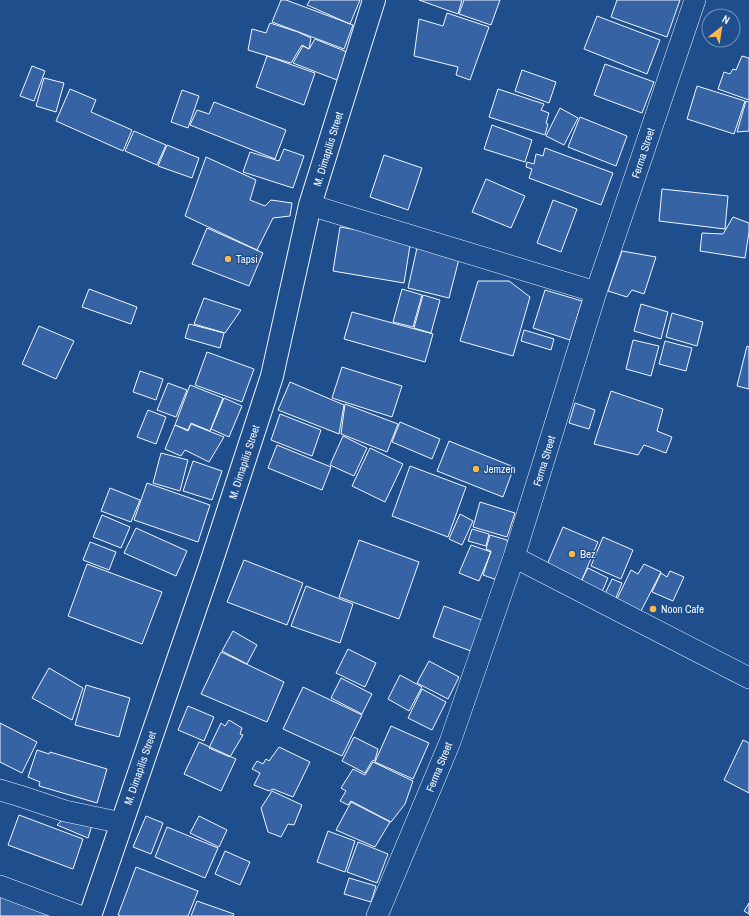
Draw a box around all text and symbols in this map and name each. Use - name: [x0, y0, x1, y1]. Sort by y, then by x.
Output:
- north arrow: [701, 8, 741, 48]
- text: N: [720, 12, 732, 27]
- street label: M. Dimapilis Street: [310, 110, 346, 188]
- street label: Ferma Street: [628, 126, 658, 180]
- place label: Tapsi: [236, 252, 258, 266]
- marker: Tapsi: [223, 254, 233, 264]
- street label: M. Dimapilis Street: [225, 423, 263, 501]
- street label: Ferma Street: [530, 434, 558, 488]
- place label: Jemzen: [484, 462, 516, 476]
- marker: Jemzen: [471, 464, 481, 474]
- place label: Bez: [580, 547, 596, 561]
- marker: Bez: [567, 549, 577, 559]
- place label: Noon Cafe: [661, 602, 704, 616]
- marker: Noon Cafe: [648, 604, 658, 614]
- street label: M. Dimapilis Street: [121, 729, 159, 807]
- street label: Ferma Street: [423, 740, 455, 794]

